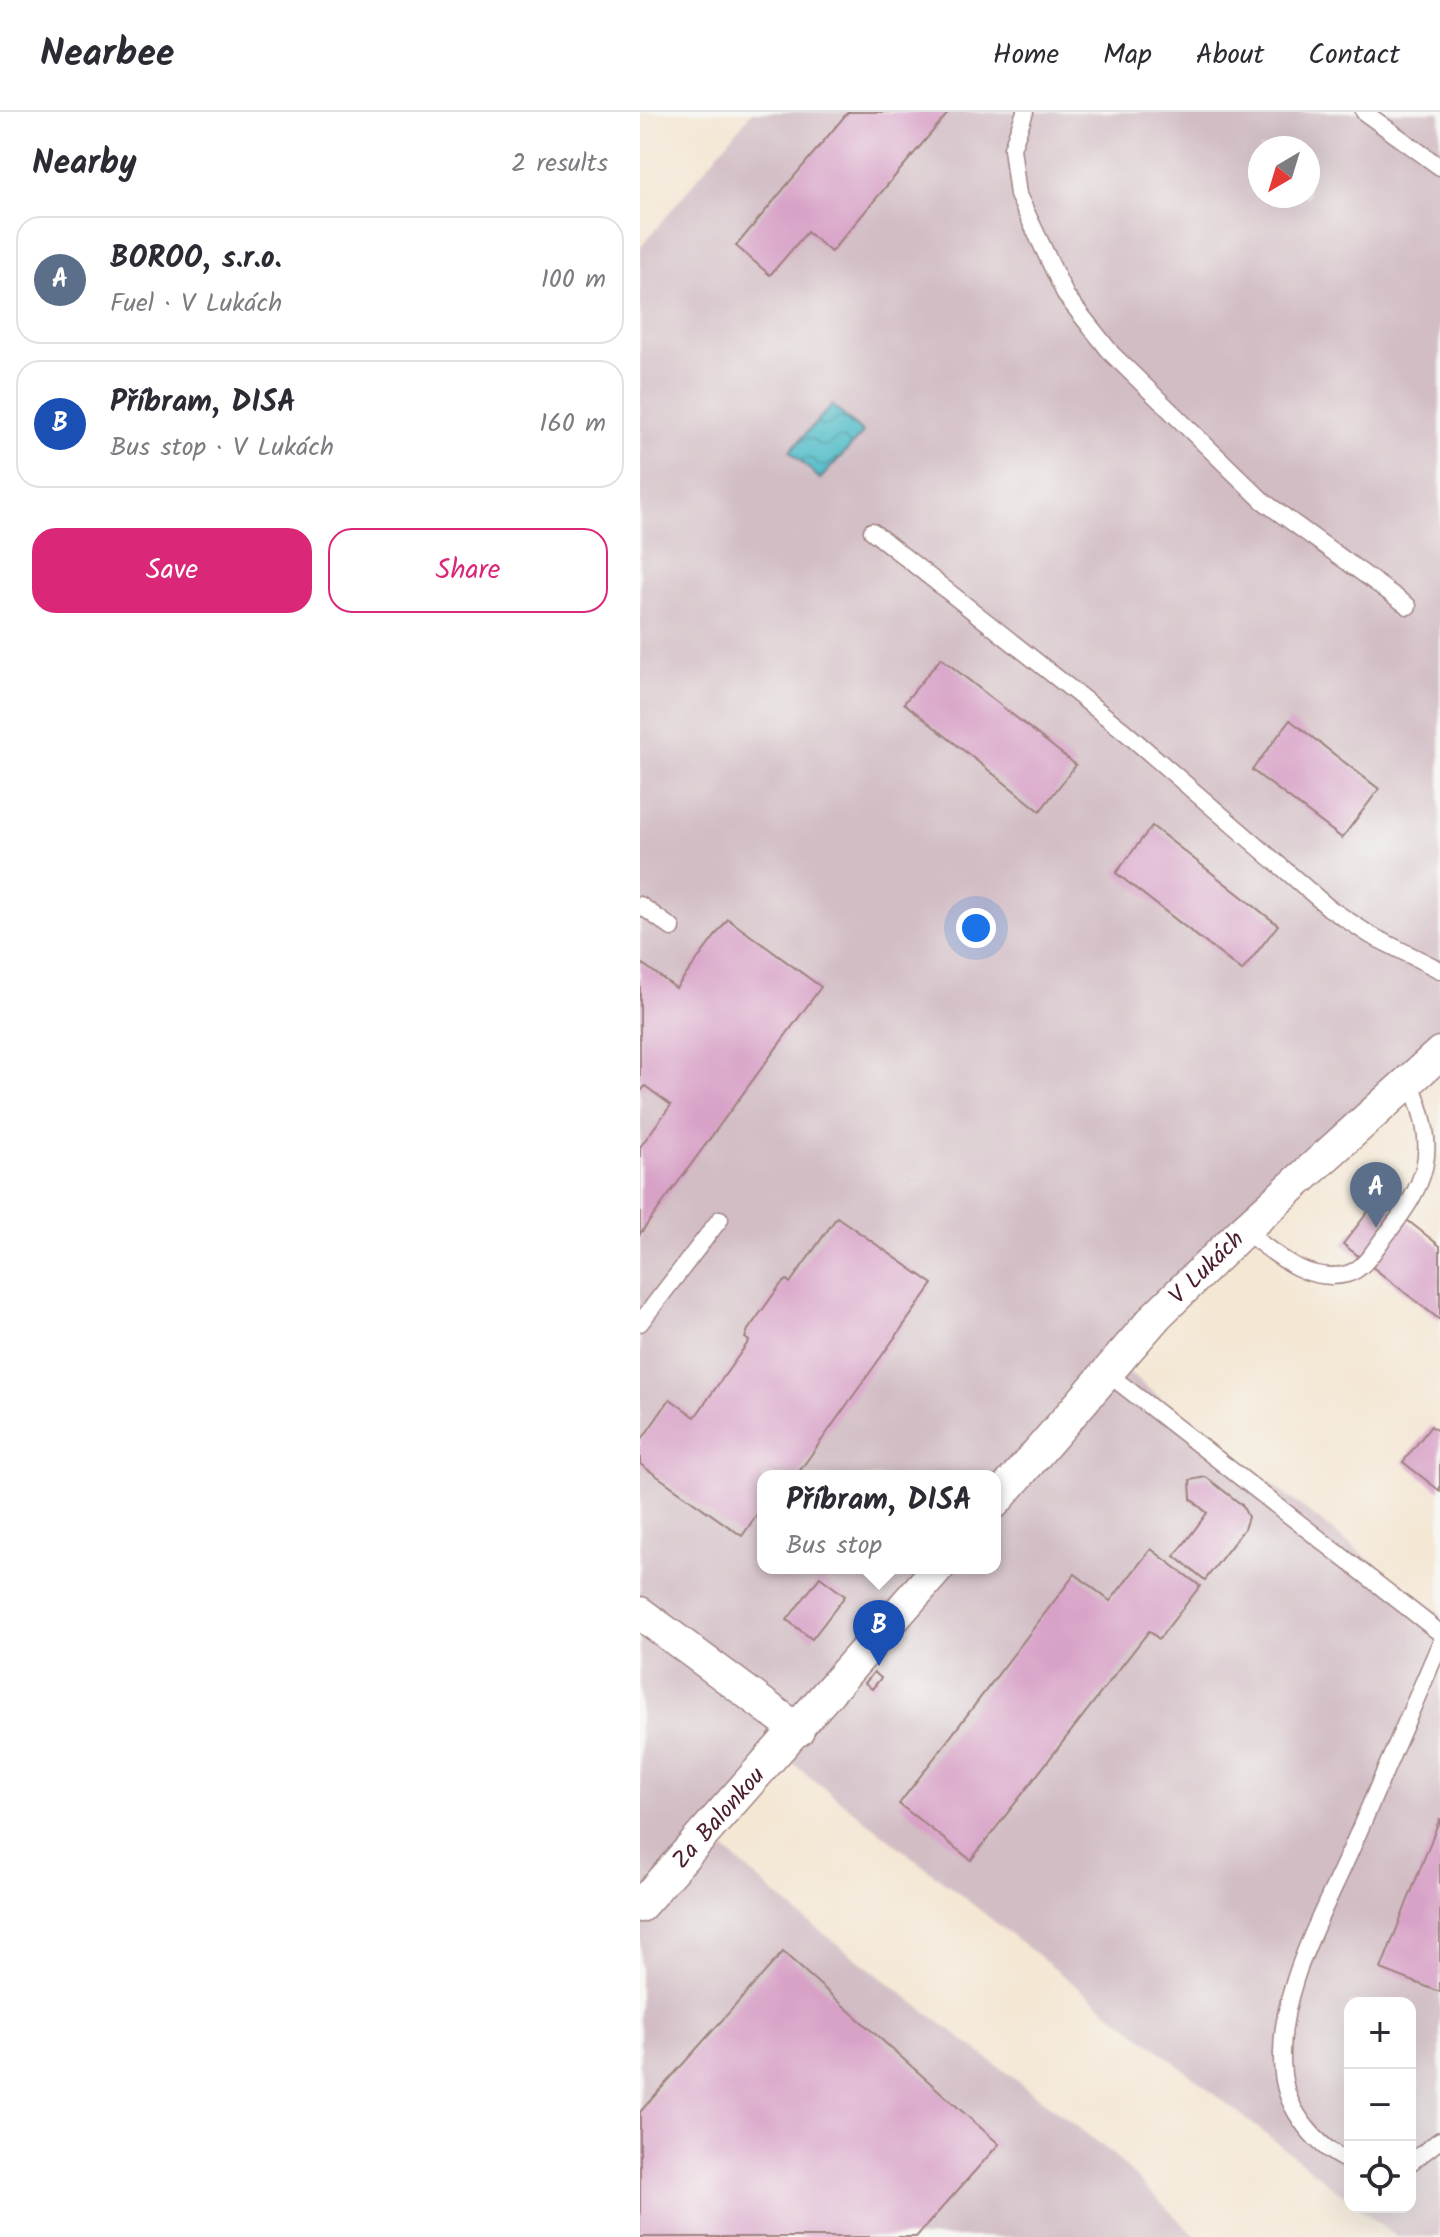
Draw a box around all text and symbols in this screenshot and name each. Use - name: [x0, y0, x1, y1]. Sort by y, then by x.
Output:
- text: Nearbee: [40, 25, 174, 85]
- text: Home: [993, 33, 1059, 78]
- text: Map: [1103, 33, 1152, 78]
- text: About: [1196, 33, 1264, 78]
- text: Contact: [1308, 33, 1400, 78]
- north arrow: [1248, 136, 1320, 208]
- text: Nearby: [32, 137, 137, 191]
- text: 2 results: [511, 143, 608, 185]
- text: BOROO, s.r.o.: [110, 235, 282, 283]
- text: A: [52, 259, 68, 301]
- text: 100 m: [541, 259, 606, 301]
- text: Fuel · V Lukách: [110, 283, 282, 325]
- text: Příbram, DISA: [110, 379, 296, 427]
- text: B: [52, 403, 68, 445]
- text: 160 m: [539, 403, 606, 445]
- text: Bus stop · V Lukách: [110, 427, 334, 469]
- button: Save: [32, 528, 312, 613]
- button: Share: [328, 528, 608, 613]
- your location: [956, 908, 996, 948]
- pin: A: [1350, 1162, 1402, 1228]
- street label: V Lukách: [1160, 1222, 1254, 1315]
- popup: [757, 1470, 1001, 1574]
- text: Příbram, DISA: [786, 1477, 972, 1525]
- text: Bus stop: [786, 1525, 882, 1567]
- pin: B: [853, 1600, 905, 1666]
- street label: Za Balonkou: [663, 1758, 776, 1878]
- map controls: [1344, 1997, 1416, 2213]
- button: +: [1344, 1997, 1416, 2069]
- button: −: [1344, 2069, 1416, 2141]
- button: locate: [1344, 2141, 1416, 2213]

